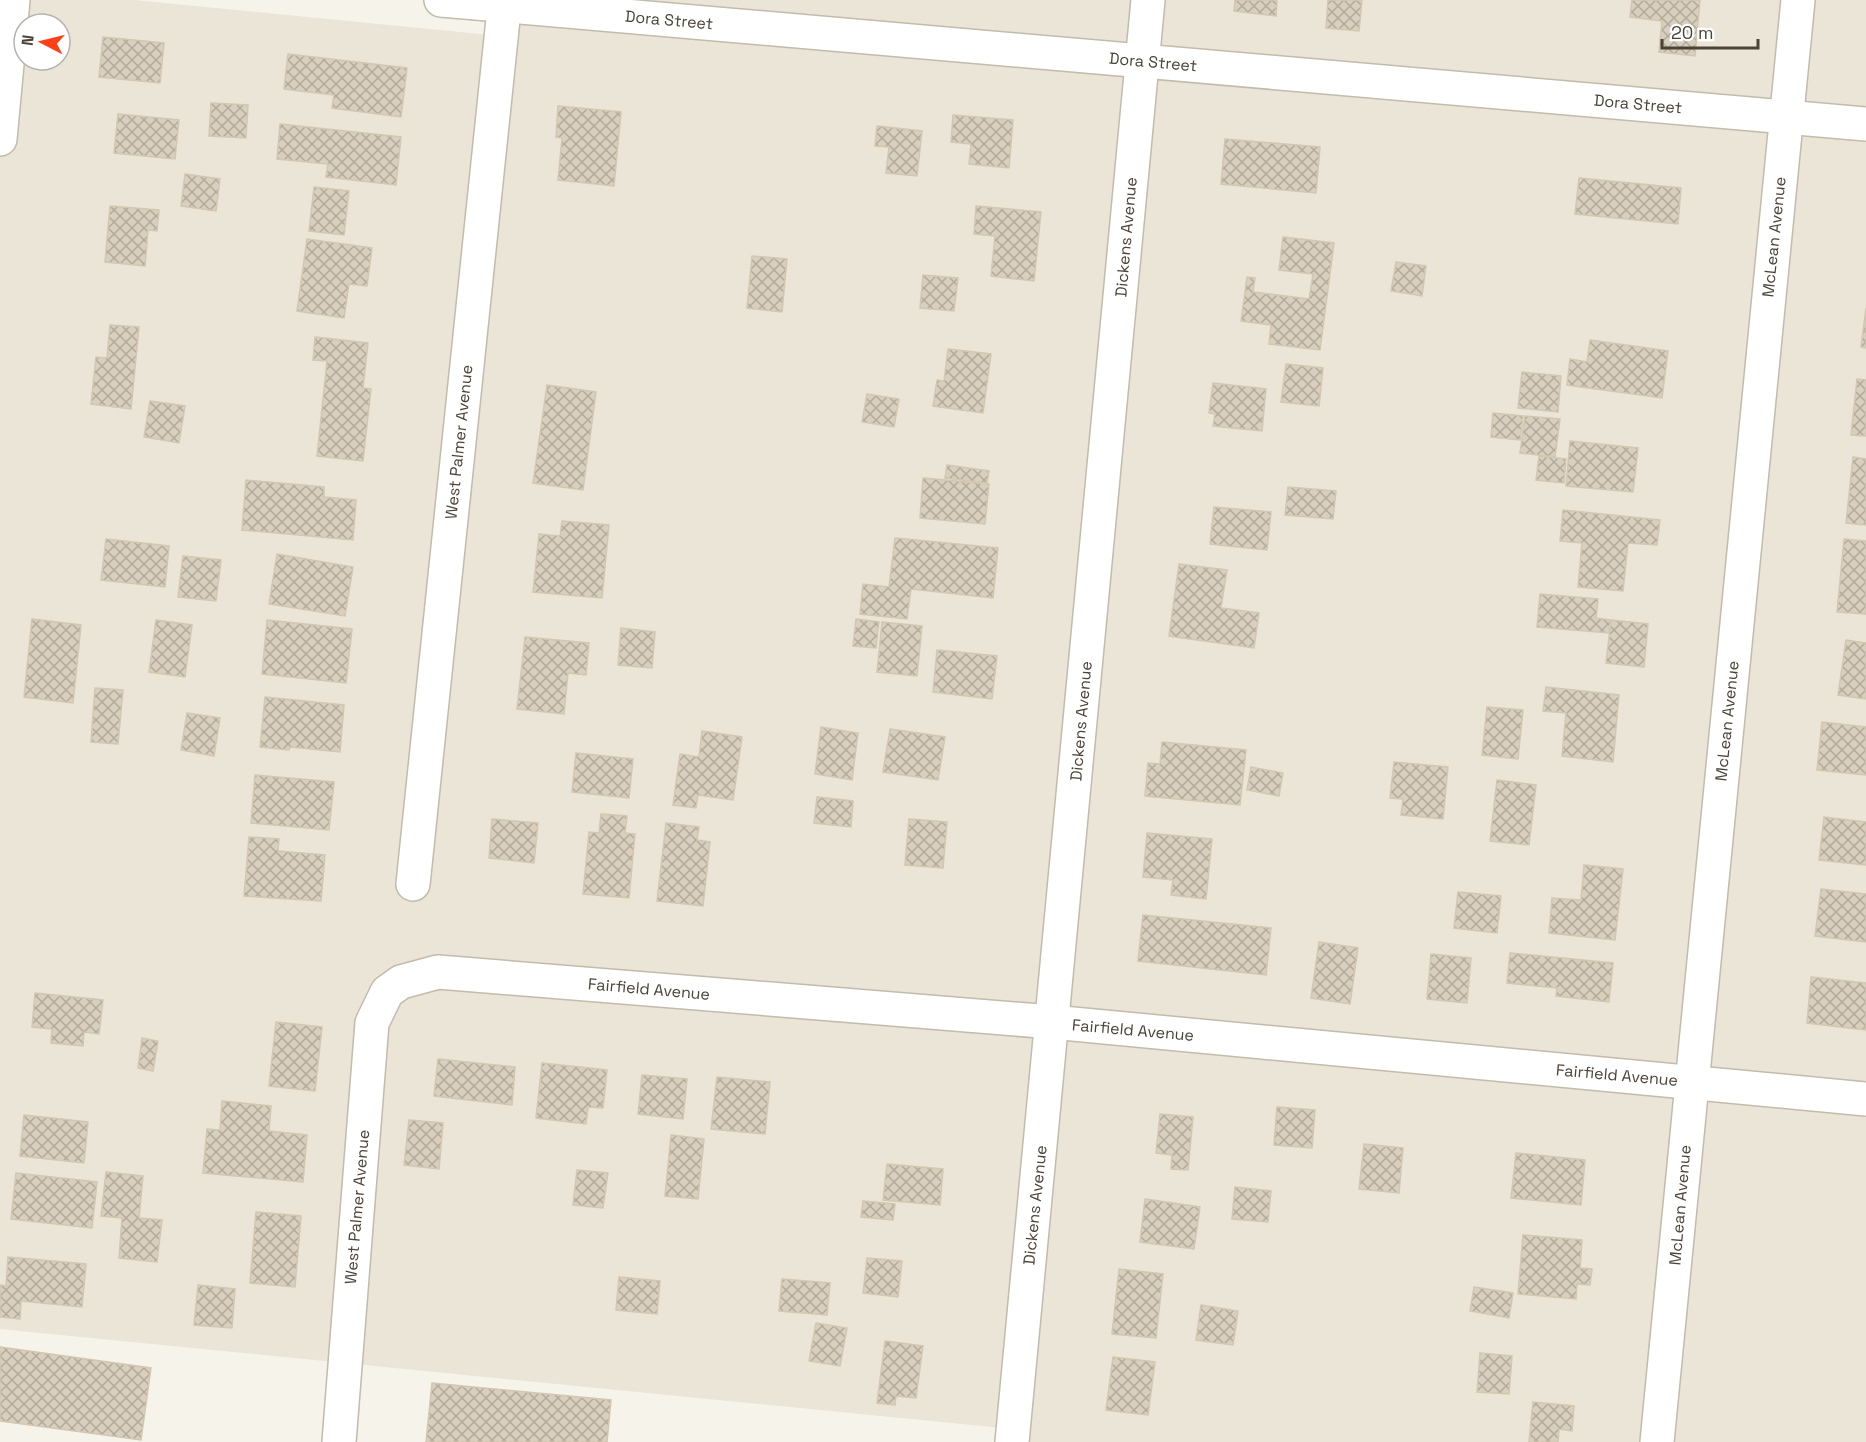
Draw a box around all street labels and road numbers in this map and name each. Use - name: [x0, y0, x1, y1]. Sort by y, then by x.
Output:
- street label: Dora Street: [624, 6, 714, 34]
- street label: Dora Street: [1108, 48, 1198, 76]
- street label: Dora Street: [1593, 90, 1683, 118]
- street label: Dickens Avenue: [1110, 176, 1142, 298]
- street label: McLean Avenue: [1757, 176, 1791, 298]
- street label: West Palmer Avenue: [440, 364, 478, 520]
- street label: Dickens Avenue: [1065, 660, 1097, 782]
- street label: McLean Avenue: [1710, 660, 1744, 782]
- street label: Fairfield Avenue: [587, 973, 711, 1005]
- street label: Fairfield Avenue: [1071, 1014, 1195, 1046]
- street label: Fairfield Avenue: [1555, 1059, 1679, 1091]
- street label: West Palmer Avenue: [340, 1129, 374, 1285]
- street label: Dickens Avenue: [1018, 1144, 1052, 1266]
- street label: McLean Avenue: [1664, 1144, 1696, 1266]

